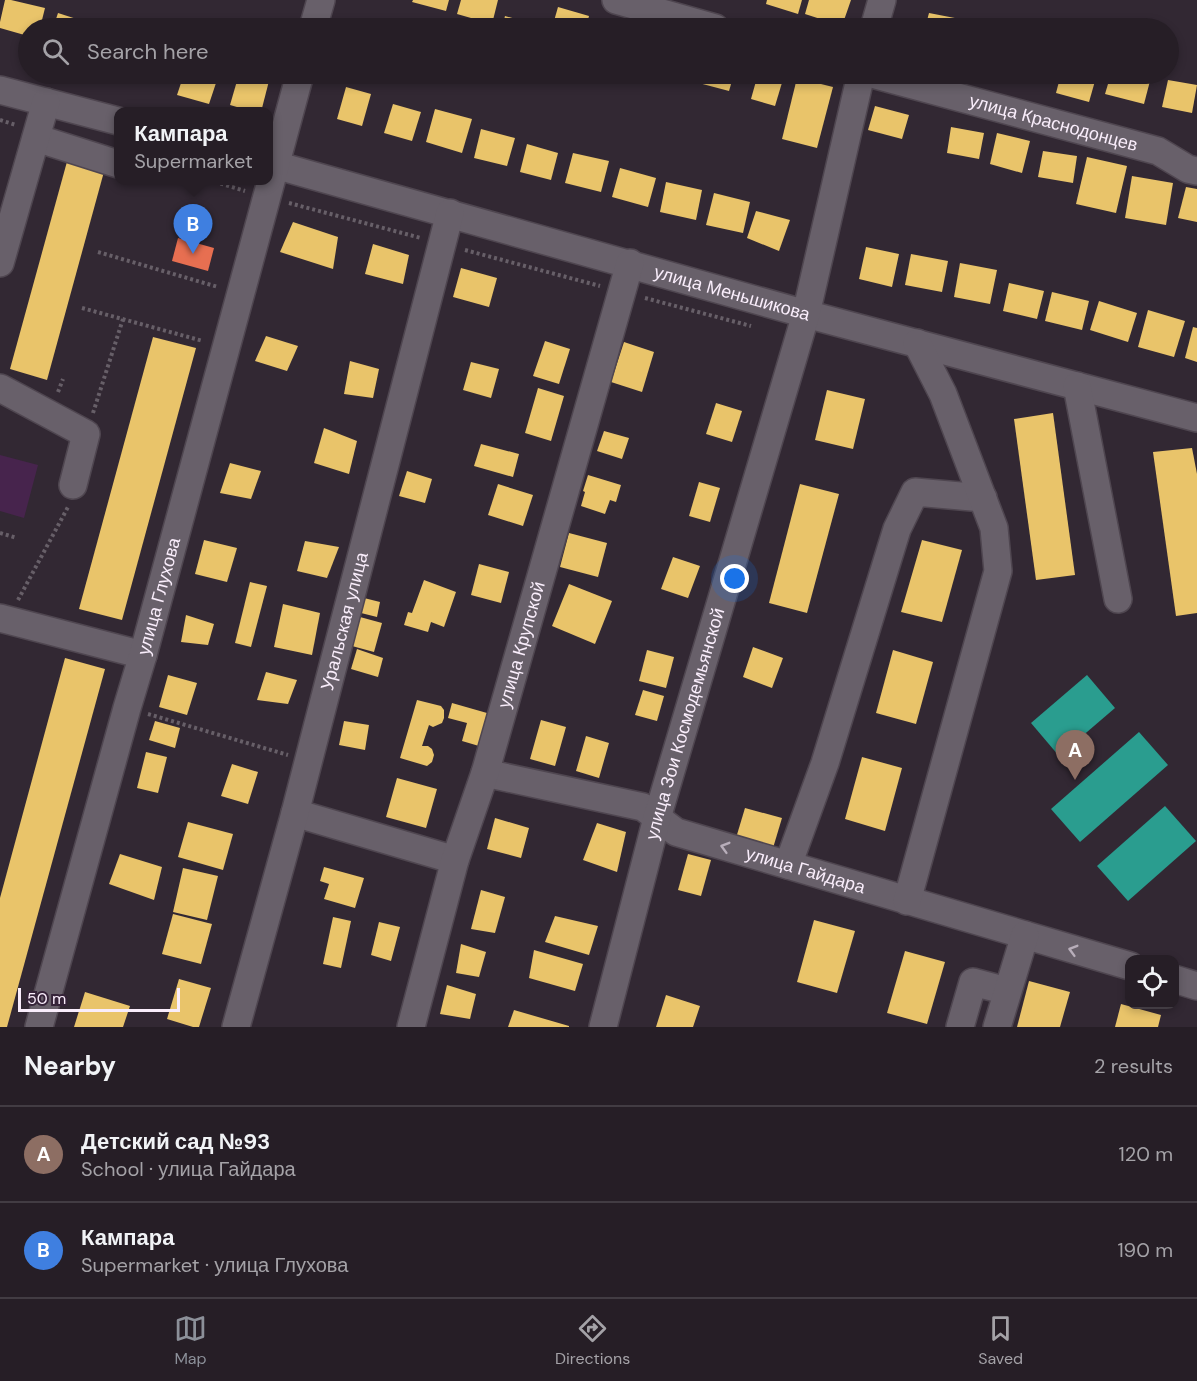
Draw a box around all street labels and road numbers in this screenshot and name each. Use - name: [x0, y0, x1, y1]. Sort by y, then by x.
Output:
- street label: улица Краснодонцев: [967, 89, 1140, 157]
- street label: улица Меньшикова: [651, 260, 814, 327]
- street label: улица Глухова: [131, 534, 186, 658]
- street label: Уральская улица: [315, 549, 374, 693]
- street label: улица Крупской: [492, 579, 551, 711]
- street label: улица Зои Космодемьянской: [640, 605, 730, 843]
- street label: улица Гайдара: [743, 841, 869, 900]

